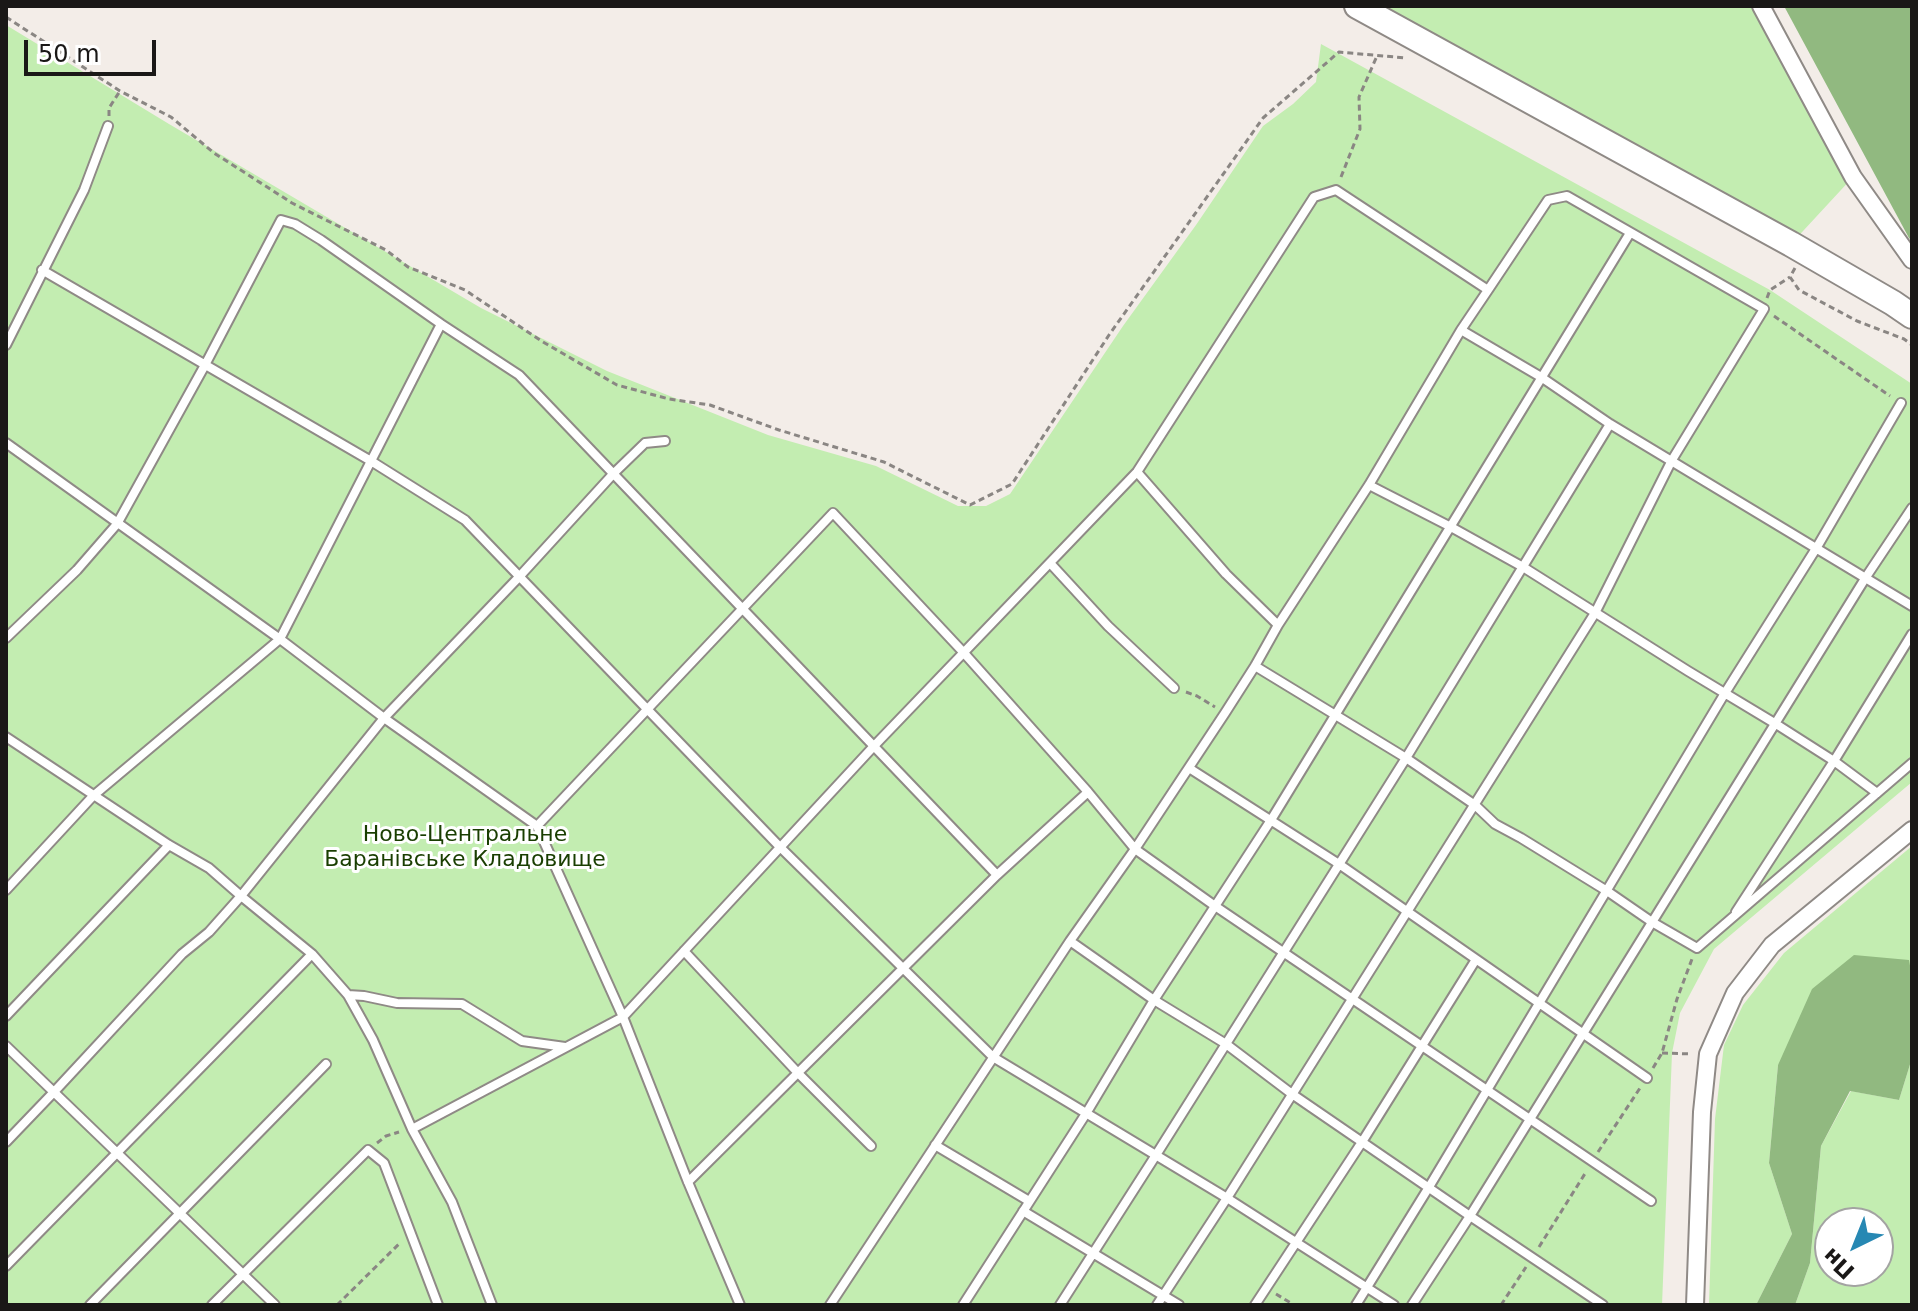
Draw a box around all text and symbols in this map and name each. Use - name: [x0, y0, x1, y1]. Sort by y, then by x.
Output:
- scale bar: [28, 24, 160, 74]
- text: 50 m: [38, 40, 100, 68]
- park label: Ново-Центральне Баранівське Кладовище: [324, 822, 606, 874]
- north arrow: [1814, 1207, 1894, 1287]
- text: Пн: [1818, 1243, 1859, 1284]

